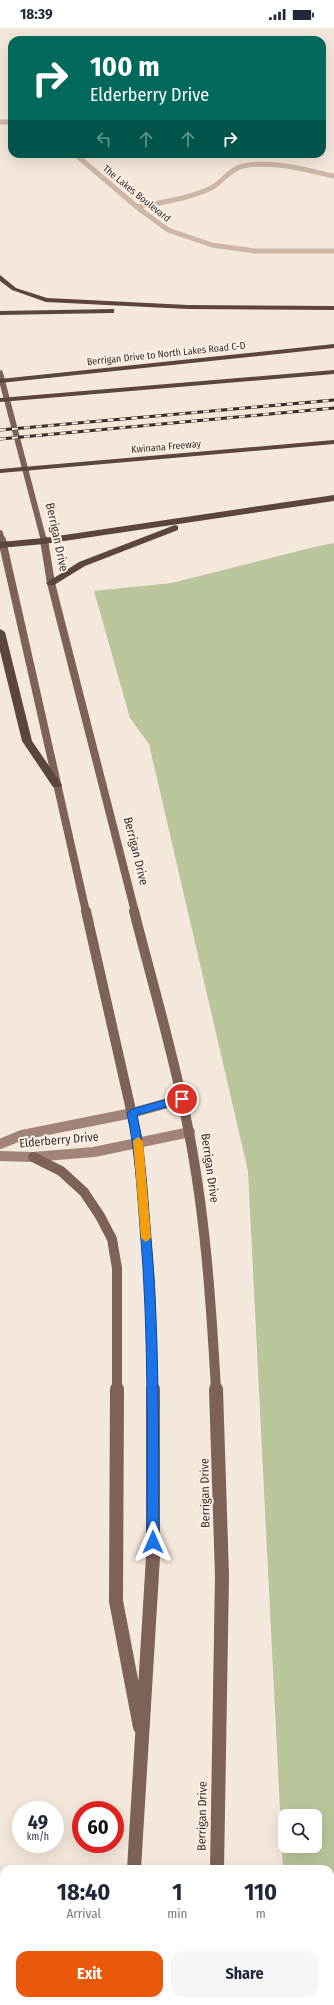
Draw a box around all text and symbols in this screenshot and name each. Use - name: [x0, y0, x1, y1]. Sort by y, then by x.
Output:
- text: 18:39: [20, 5, 53, 23]
- text: 100 m: [90, 50, 160, 83]
- icon: right: [24, 52, 76, 104]
- text: Elderberry Drive: [90, 84, 209, 106]
- icon: left: [93, 128, 115, 150]
- icon: ahead: [135, 128, 157, 150]
- icon: ahead: [177, 128, 199, 150]
- icon: right: [219, 128, 241, 150]
- street label: The Lakes Boulevard: [100, 163, 173, 225]
- street label: Berrigan Drive to North Lakes Road C-D: [86, 340, 246, 368]
- street label: Kwinana Freeway: [131, 438, 202, 456]
- street label: Berrigan Drive: [43, 501, 71, 573]
- street label: Berrigan Drive: [121, 815, 151, 887]
- pin: [165, 1082, 199, 1116]
- icon: arrive: [171, 1088, 193, 1110]
- street label: Elderberry Drive: [19, 1130, 99, 1150]
- street label: Berrigan Drive: [198, 1132, 222, 1204]
- street label: Berrigan Drive: [197, 1458, 213, 1528]
- position arrow: [132, 1521, 174, 1563]
- street label: Berrigan Drive: [194, 1781, 210, 1851]
- speed limit sign: 60: [72, 1801, 124, 1853]
- map controls: [278, 1809, 322, 1853]
- button: search: [278, 1809, 322, 1853]
- text: 49: [28, 1810, 48, 1834]
- text: km/h: [27, 1831, 49, 1843]
- text: 18:40: [57, 1878, 110, 1906]
- text: 1: [172, 1878, 182, 1906]
- text: 110: [244, 1878, 277, 1906]
- text: Arrival: [66, 1906, 101, 1921]
- text: min: [167, 1906, 187, 1921]
- text: m: [256, 1906, 266, 1921]
- button: Exit: [16, 1951, 163, 1997]
- button: Share: [171, 1951, 318, 1997]

